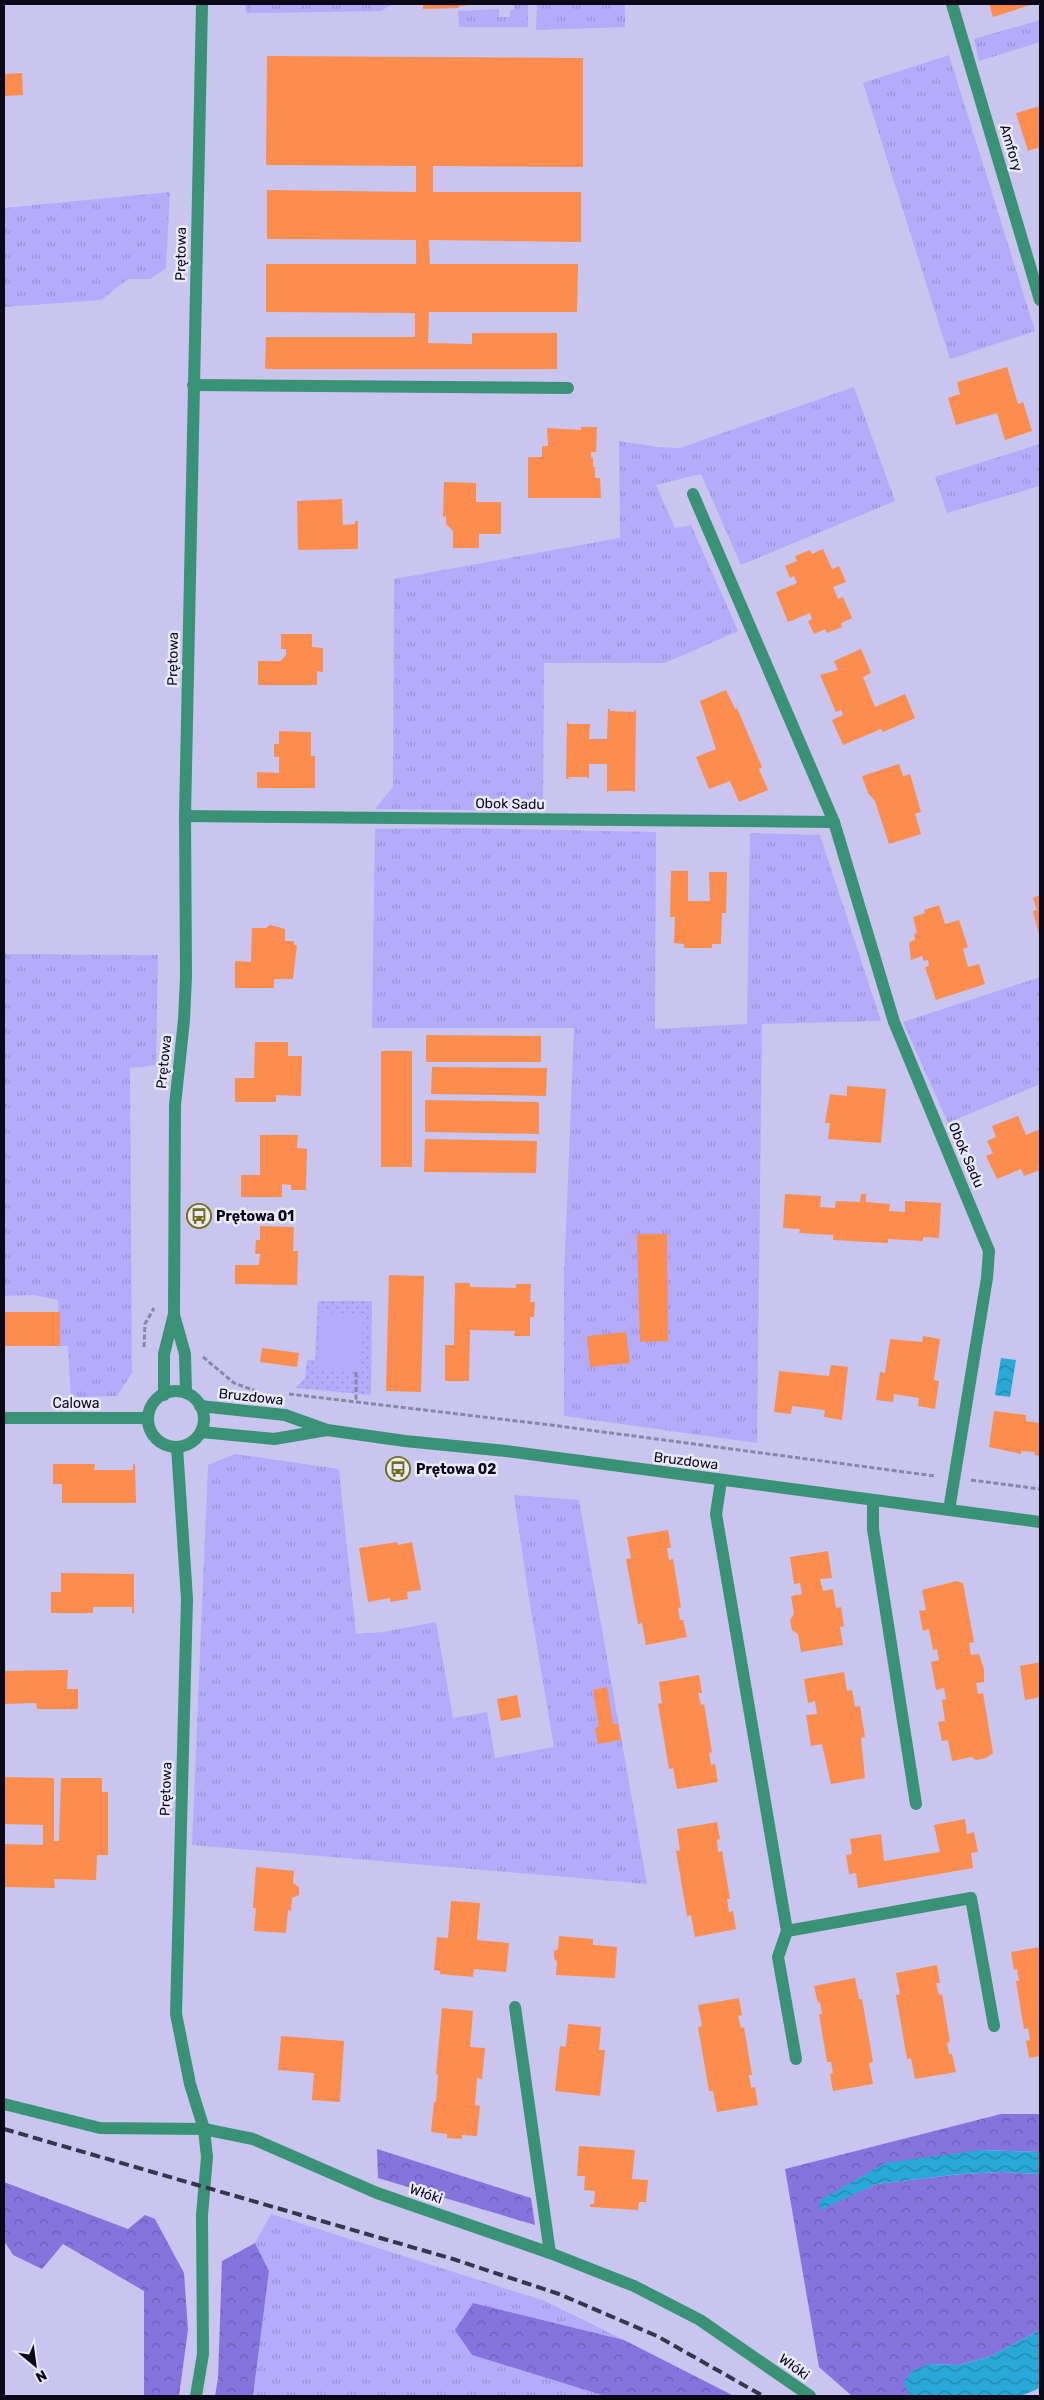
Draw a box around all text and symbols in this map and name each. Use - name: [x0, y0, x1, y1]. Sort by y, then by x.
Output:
- street label: Amfory: [996, 123, 1026, 174]
- street label: Prętowa: [172, 227, 190, 281]
- street label: Prętowa: [164, 632, 182, 686]
- street label: Obok Sadu: [475, 795, 545, 813]
- street label: Prętowa: [153, 1034, 175, 1090]
- street label: Obok Sadu: [945, 1120, 987, 1190]
- bus stop icon: Prętowa 01: [186, 1203, 212, 1229]
- place label: Prętowa 01: [216, 1208, 294, 1225]
- street label: Bruzdowa: [218, 1385, 284, 1409]
- street label: Calowa: [52, 1395, 100, 1412]
- street label: Bruzdowa: [653, 1449, 719, 1473]
- bus stop icon: Prętowa 02: [385, 1456, 411, 1482]
- place label: Prętowa 02: [416, 1461, 496, 1478]
- street label: Prętowa: [157, 1762, 175, 1816]
- street label: Włóki: [407, 2180, 445, 2208]
- north arrow: [10, 2340, 60, 2390]
- street label: Włóki: [775, 2350, 813, 2384]
- text: N: [33, 2366, 50, 2386]

